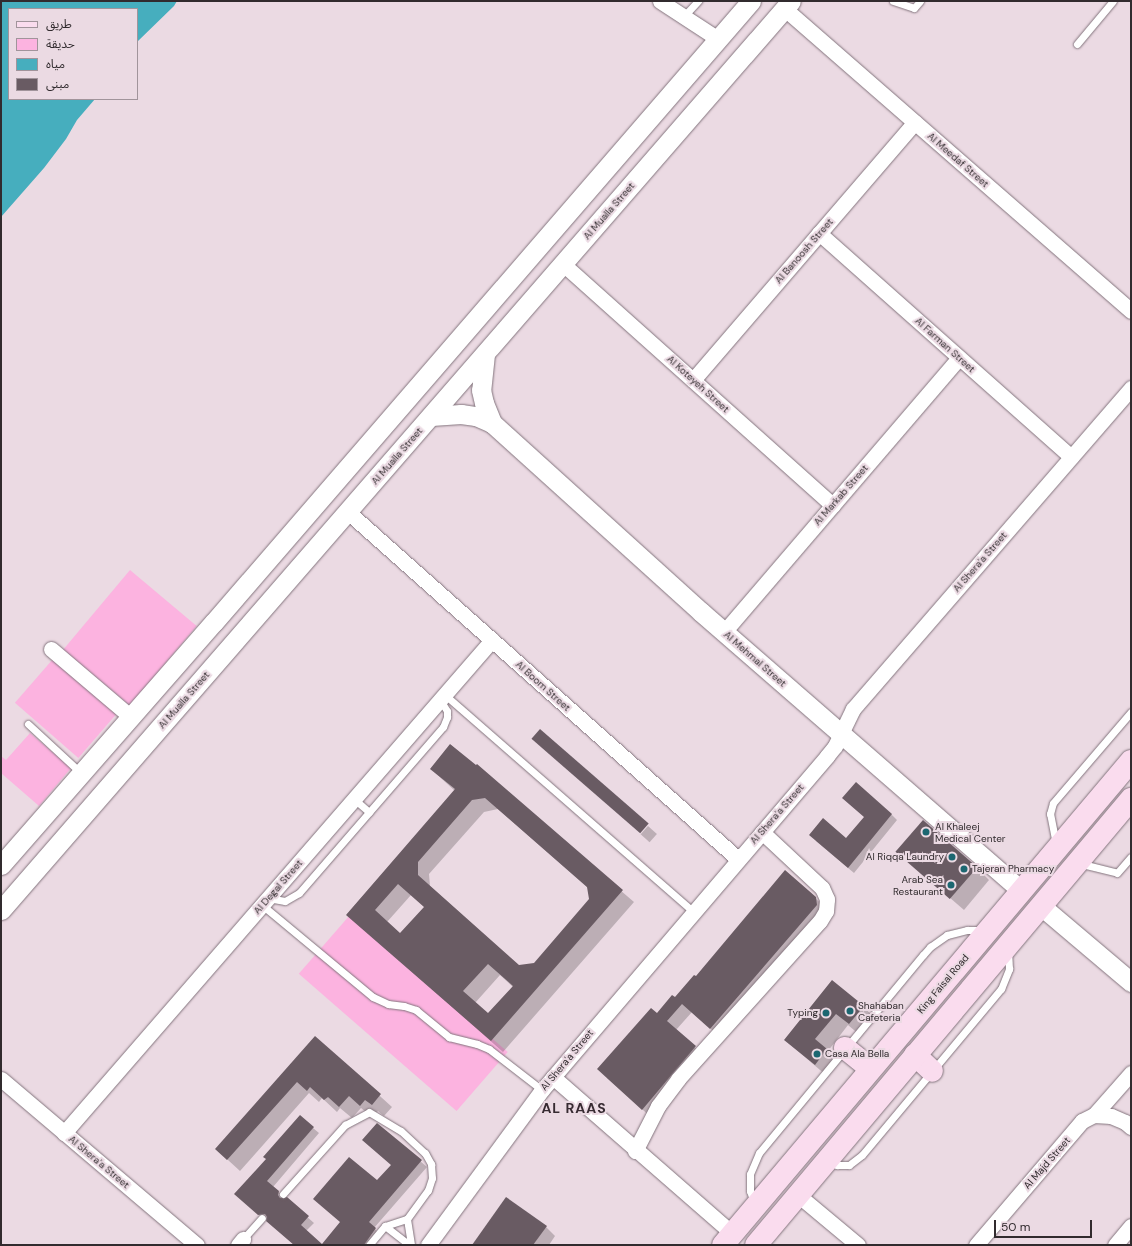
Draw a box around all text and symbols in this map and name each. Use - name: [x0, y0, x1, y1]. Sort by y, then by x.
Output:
- legend: [8, 8, 138, 100]
- text: طريق: [46, 16, 72, 32]
- text: حديقة: [46, 36, 75, 52]
- text: مياه: [46, 56, 65, 72]
- text: مبنى: [46, 76, 69, 92]
- street label: Al Meedaf Street: [925, 130, 991, 190]
- street label: Al Mualla Street: [581, 180, 637, 242]
- street label: Al Banoosh Street: [772, 216, 836, 286]
- street label: Al Farman Street: [912, 315, 978, 375]
- street label: Al Koteyeh Street: [664, 353, 732, 415]
- street label: Al Mualla Street: [369, 425, 425, 487]
- street label: Al Markab Street: [811, 462, 871, 528]
- street label: Al Shera'a Street: [951, 529, 1009, 595]
- street label: Al Mehmal Street: [721, 629, 789, 689]
- street label: Al Boom Street: [513, 658, 573, 714]
- street label: Al Mualla Street: [156, 669, 212, 731]
- street label: Al Shera'a Street: [748, 781, 806, 847]
- place label: Al Khaleej Medical Center: [935, 820, 1006, 844]
- marker: Al Khaleej Medical Center: [920, 826, 932, 838]
- place label: Al Riqqa Laundry: [866, 851, 944, 863]
- marker: Al Riqqa Laundry: [947, 852, 957, 862]
- street label: Al Degal Street: [251, 857, 305, 917]
- place label: Tajeran Pharmacy: [972, 863, 1054, 875]
- marker: Tajeran Pharmacy: [959, 864, 969, 874]
- place label: Arab Sea Restaurant: [893, 873, 943, 896]
- marker: Arab Sea Restaurant: [946, 880, 956, 890]
- street label: King Faisal Road: [915, 952, 971, 1016]
- place label: Shahaban Cafeteria: [858, 999, 904, 1022]
- marker: Shahaban Cafeteria: [845, 1006, 855, 1016]
- place label: Typing: [787, 1007, 818, 1019]
- marker: Typing: [821, 1008, 831, 1018]
- street label: Al Shera'a Street: [538, 1027, 596, 1093]
- place label: Casa Ala Bella: [825, 1048, 889, 1060]
- marker: Casa Ala Bella: [812, 1049, 822, 1059]
- district label: AL RAAS: [541, 1100, 607, 1116]
- street label: Al Shera'a Street: [66, 1133, 132, 1191]
- street label: Al Majd Street: [1021, 1135, 1073, 1191]
- scale bar: [996, 1212, 1094, 1238]
- text: 50 m: [1001, 1219, 1030, 1235]

